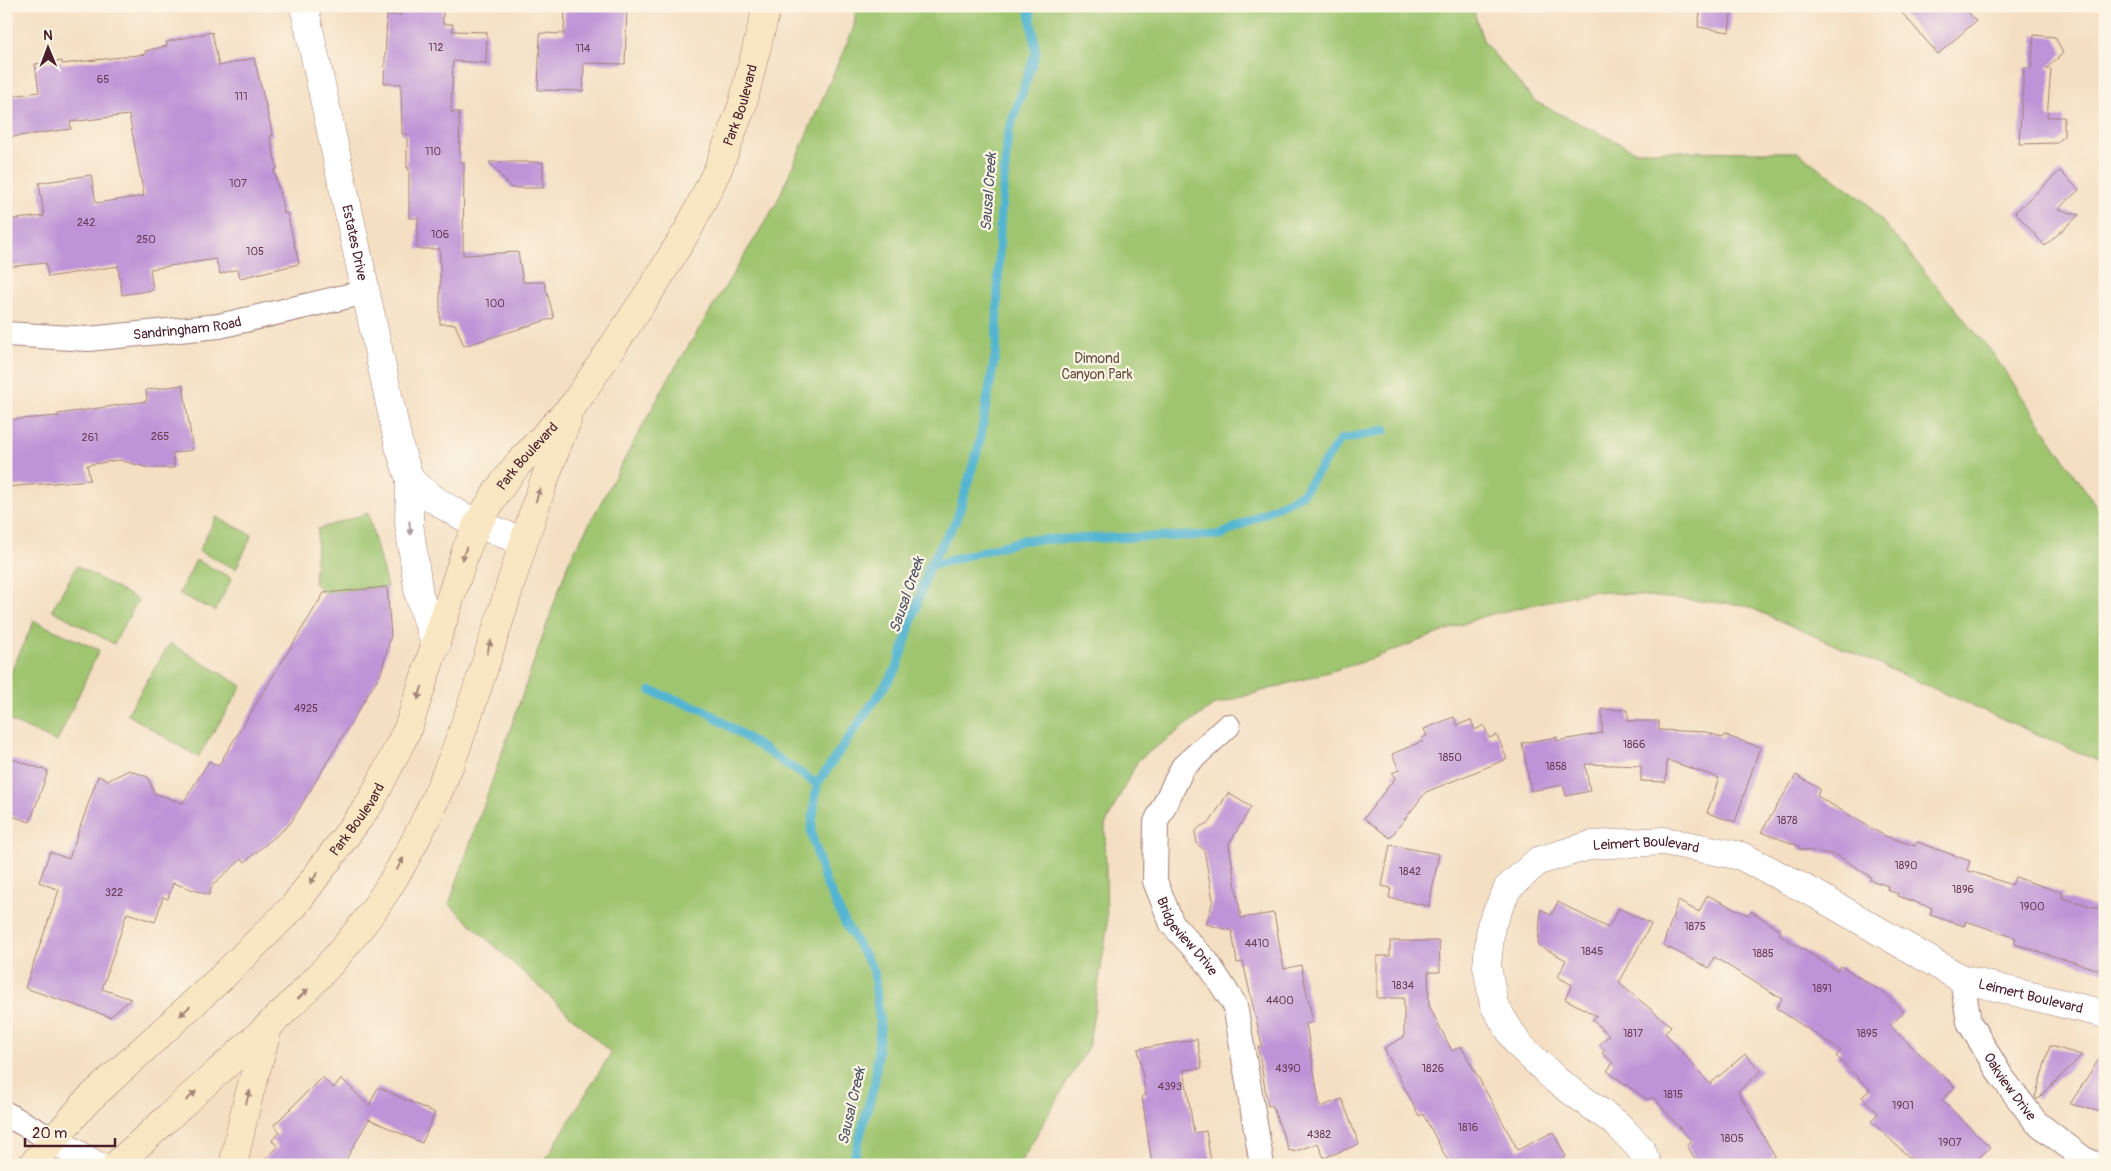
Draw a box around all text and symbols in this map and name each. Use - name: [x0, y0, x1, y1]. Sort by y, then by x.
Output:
- north arrow: [22, 22, 72, 72]
- text: N: [43, 27, 53, 44]
- house number: 112: [429, 41, 443, 54]
- house number: 114: [576, 42, 591, 55]
- street label: Park Boulevard: [719, 62, 761, 148]
- house number: 65: [97, 73, 109, 86]
- house number: 111: [235, 90, 247, 103]
- house number: 110: [425, 145, 441, 158]
- water label: Sausal Creek: [977, 150, 1001, 232]
- house number: 107: [229, 177, 247, 190]
- street label: Estates Drive: [339, 203, 372, 282]
- house number: 242: [77, 216, 95, 229]
- house number: 106: [431, 228, 449, 241]
- house number: 250: [136, 233, 156, 246]
- house number: 105: [246, 245, 264, 258]
- house number: 100: [485, 297, 505, 310]
- street label: Sandringham Road: [132, 313, 243, 343]
- park label: Dimond Canyon Park: [1061, 350, 1133, 383]
- street label: Park Boulevard: [493, 418, 561, 493]
- house number: 265: [151, 430, 169, 443]
- house number: 261: [82, 431, 98, 444]
- one-way arrow: [535, 487, 542, 502]
- one-way arrow: [406, 521, 414, 537]
- one-way arrow: [460, 547, 468, 562]
- water label: Sausal Creek: [885, 553, 929, 635]
- one-way arrow: [486, 639, 494, 654]
- one-way arrow: [416, 685, 423, 700]
- house number: 4925: [294, 702, 318, 715]
- house number: 1866: [1623, 738, 1645, 751]
- house number: 1850: [1438, 751, 1462, 764]
- house number: 1858: [1545, 760, 1567, 773]
- street label: Park Boulevard: [326, 780, 388, 859]
- house number: 1878: [1776, 814, 1798, 827]
- street label: Leimert Boulevard: [1592, 832, 1701, 856]
- one-way arrow: [396, 857, 404, 872]
- house number: 1890: [1894, 859, 1918, 872]
- house number: 1842: [1399, 865, 1421, 878]
- one-way arrow: [309, 871, 319, 885]
- house number: 1896: [1952, 883, 1974, 896]
- house number: 322: [105, 886, 123, 899]
- street label: Bridgeview Drive: [1154, 894, 1222, 979]
- house number: 1900: [2020, 900, 2045, 913]
- house number: 1875: [1684, 920, 1706, 933]
- house number: 4410: [1245, 937, 1269, 950]
- house number: 1845: [1581, 945, 1603, 958]
- house number: 1885: [1752, 947, 1774, 960]
- street label: Leimert Boulevard: [1977, 975, 2085, 1017]
- house number: 1834: [1392, 979, 1415, 992]
- house number: 1891: [1812, 982, 1832, 995]
- one-way arrow: [296, 988, 308, 1000]
- house number: 4400: [1266, 994, 1294, 1007]
- one-way arrow: [180, 1005, 192, 1017]
- house number: 1817: [1623, 1027, 1643, 1040]
- house number: 1895: [1856, 1027, 1878, 1040]
- street label: Oakview Drive: [1980, 1049, 2040, 1124]
- house number: 4390: [1275, 1062, 1301, 1075]
- house number: 1826: [1422, 1062, 1444, 1075]
- water label: Sausal Creek: [834, 1064, 871, 1147]
- house number: 4393: [1158, 1080, 1182, 1093]
- house number: 1815: [1663, 1088, 1683, 1101]
- one-way arrow: [245, 1089, 253, 1104]
- one-way arrow: [184, 1091, 197, 1102]
- house number: 1901: [1892, 1099, 1914, 1112]
- scale bar: [25, 1116, 115, 1148]
- house number: 1816: [1458, 1121, 1478, 1134]
- text: 20 m: [32, 1124, 67, 1143]
- house number: 4382: [1307, 1128, 1331, 1141]
- house number: 1805: [1720, 1132, 1744, 1145]
- house number: 1907: [1938, 1136, 1962, 1149]

